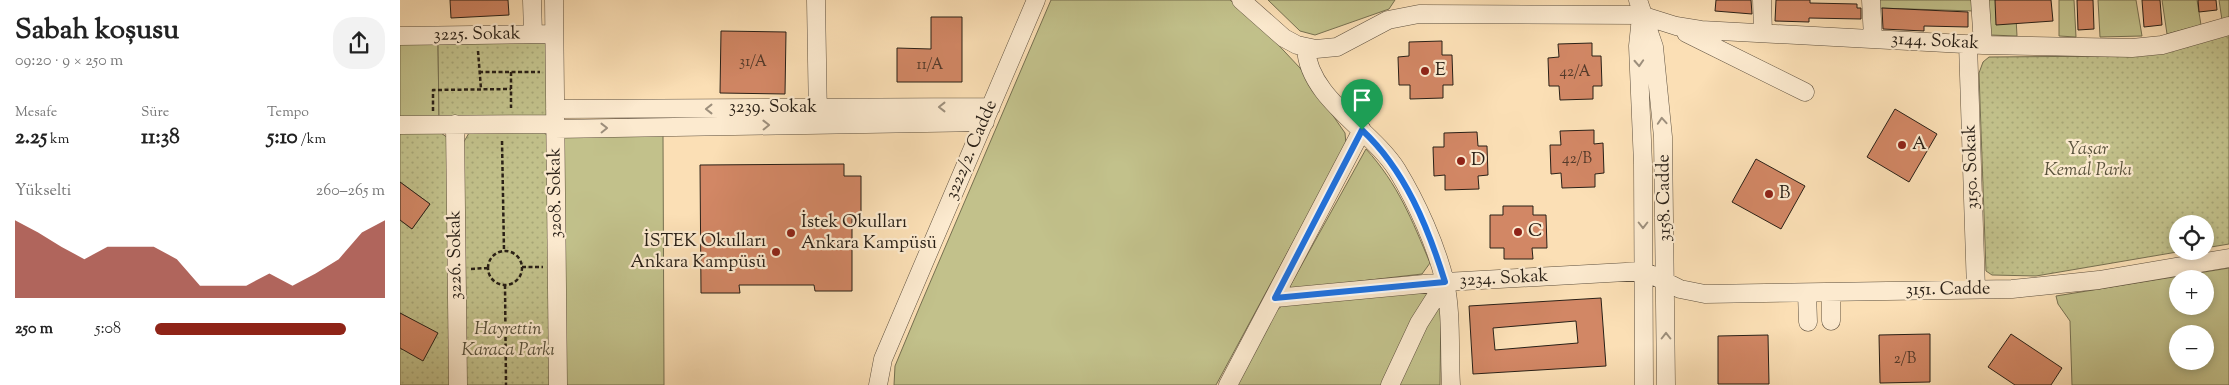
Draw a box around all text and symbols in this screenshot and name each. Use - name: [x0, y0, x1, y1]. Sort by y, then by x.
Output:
- text: Sabah koşusu: [15, 11, 179, 51]
- button: share: [333, 17, 385, 69]
- street label: 3225. Sokak: [433, 21, 521, 49]
- street label: 3144. Sokak: [1890, 27, 1980, 57]
- text: 09:20 · 9 × 250 m: [15, 50, 123, 73]
- house number: 31/A: [739, 52, 767, 73]
- house number: 11/A: [917, 55, 943, 76]
- place label: E: [1435, 58, 1446, 84]
- one-way arrow: [1634, 59, 1645, 67]
- house number: 42/A: [1559, 62, 1591, 83]
- marker: E: [1419, 65, 1431, 77]
- pin: [1341, 79, 1383, 130]
- icon: arrive: [1348, 86, 1376, 114]
- street label: 3239. Sokak: [729, 95, 817, 121]
- street label: 3222/2. Cadde: [939, 96, 1005, 204]
- one-way arrow: [938, 102, 946, 112]
- text: Mesafe: [15, 103, 57, 123]
- text: Süre: [141, 103, 169, 123]
- text: Tempo: [267, 103, 309, 123]
- one-way arrow: [705, 104, 713, 114]
- one-way arrow: [1657, 117, 1668, 125]
- one-way arrow: [763, 120, 771, 131]
- text: 2.25: [15, 123, 47, 153]
- text: 11:38: [141, 123, 180, 153]
- text: 5:10: [267, 123, 298, 153]
- one-way arrow: [600, 123, 608, 133]
- street label: 3150. Sokak: [1958, 124, 1986, 210]
- text: km: [47, 130, 69, 150]
- text: /km: [298, 130, 326, 150]
- place label: A: [1912, 132, 1927, 158]
- park label: Yaşar Kemal Parkı: [2044, 137, 2132, 184]
- marker: A: [1896, 139, 1908, 151]
- street label: 3208. Sokak: [542, 147, 570, 239]
- place label: D: [1471, 148, 1485, 174]
- house number: 42/B: [1562, 149, 1592, 170]
- street label: 3158. Cadde: [1651, 154, 1679, 242]
- marker: D: [1455, 155, 1467, 167]
- text: Yükselti: [15, 180, 71, 203]
- text: 260–265 m: [316, 180, 385, 203]
- place label: B: [1779, 181, 1790, 207]
- marker: B: [1763, 188, 1775, 200]
- street label: 3226. Sokak: [442, 210, 470, 300]
- place label: İstek Okulları Ankara Kampüsü: [801, 210, 937, 257]
- map controls: [2169, 215, 2214, 370]
- button: locate: [2169, 215, 2214, 260]
- place label: C: [1528, 219, 1543, 245]
- one-way arrow: [1638, 222, 1648, 230]
- marker: C: [1512, 226, 1524, 238]
- marker: İstek Okulları Ankara Kampüsü: [785, 227, 797, 239]
- place label: İSTEK Okulları Ankara Kampüsü: [630, 229, 766, 276]
- marker: İSTEK Okulları Ankara Kampüsü: [770, 246, 782, 258]
- street label: 3234. Sokak: [1459, 264, 1549, 294]
- button: +: [2169, 270, 2214, 315]
- street label: 3151. Cadde: [1905, 276, 1991, 304]
- park label: Hayrettin Karaca Parkı: [461, 317, 555, 364]
- text: 250 m: [15, 318, 53, 341]
- text: 5:08: [95, 318, 121, 341]
- button: −: [2169, 325, 2214, 370]
- one-way arrow: [1661, 332, 1671, 340]
- house number: 2/B: [1894, 349, 1917, 370]

